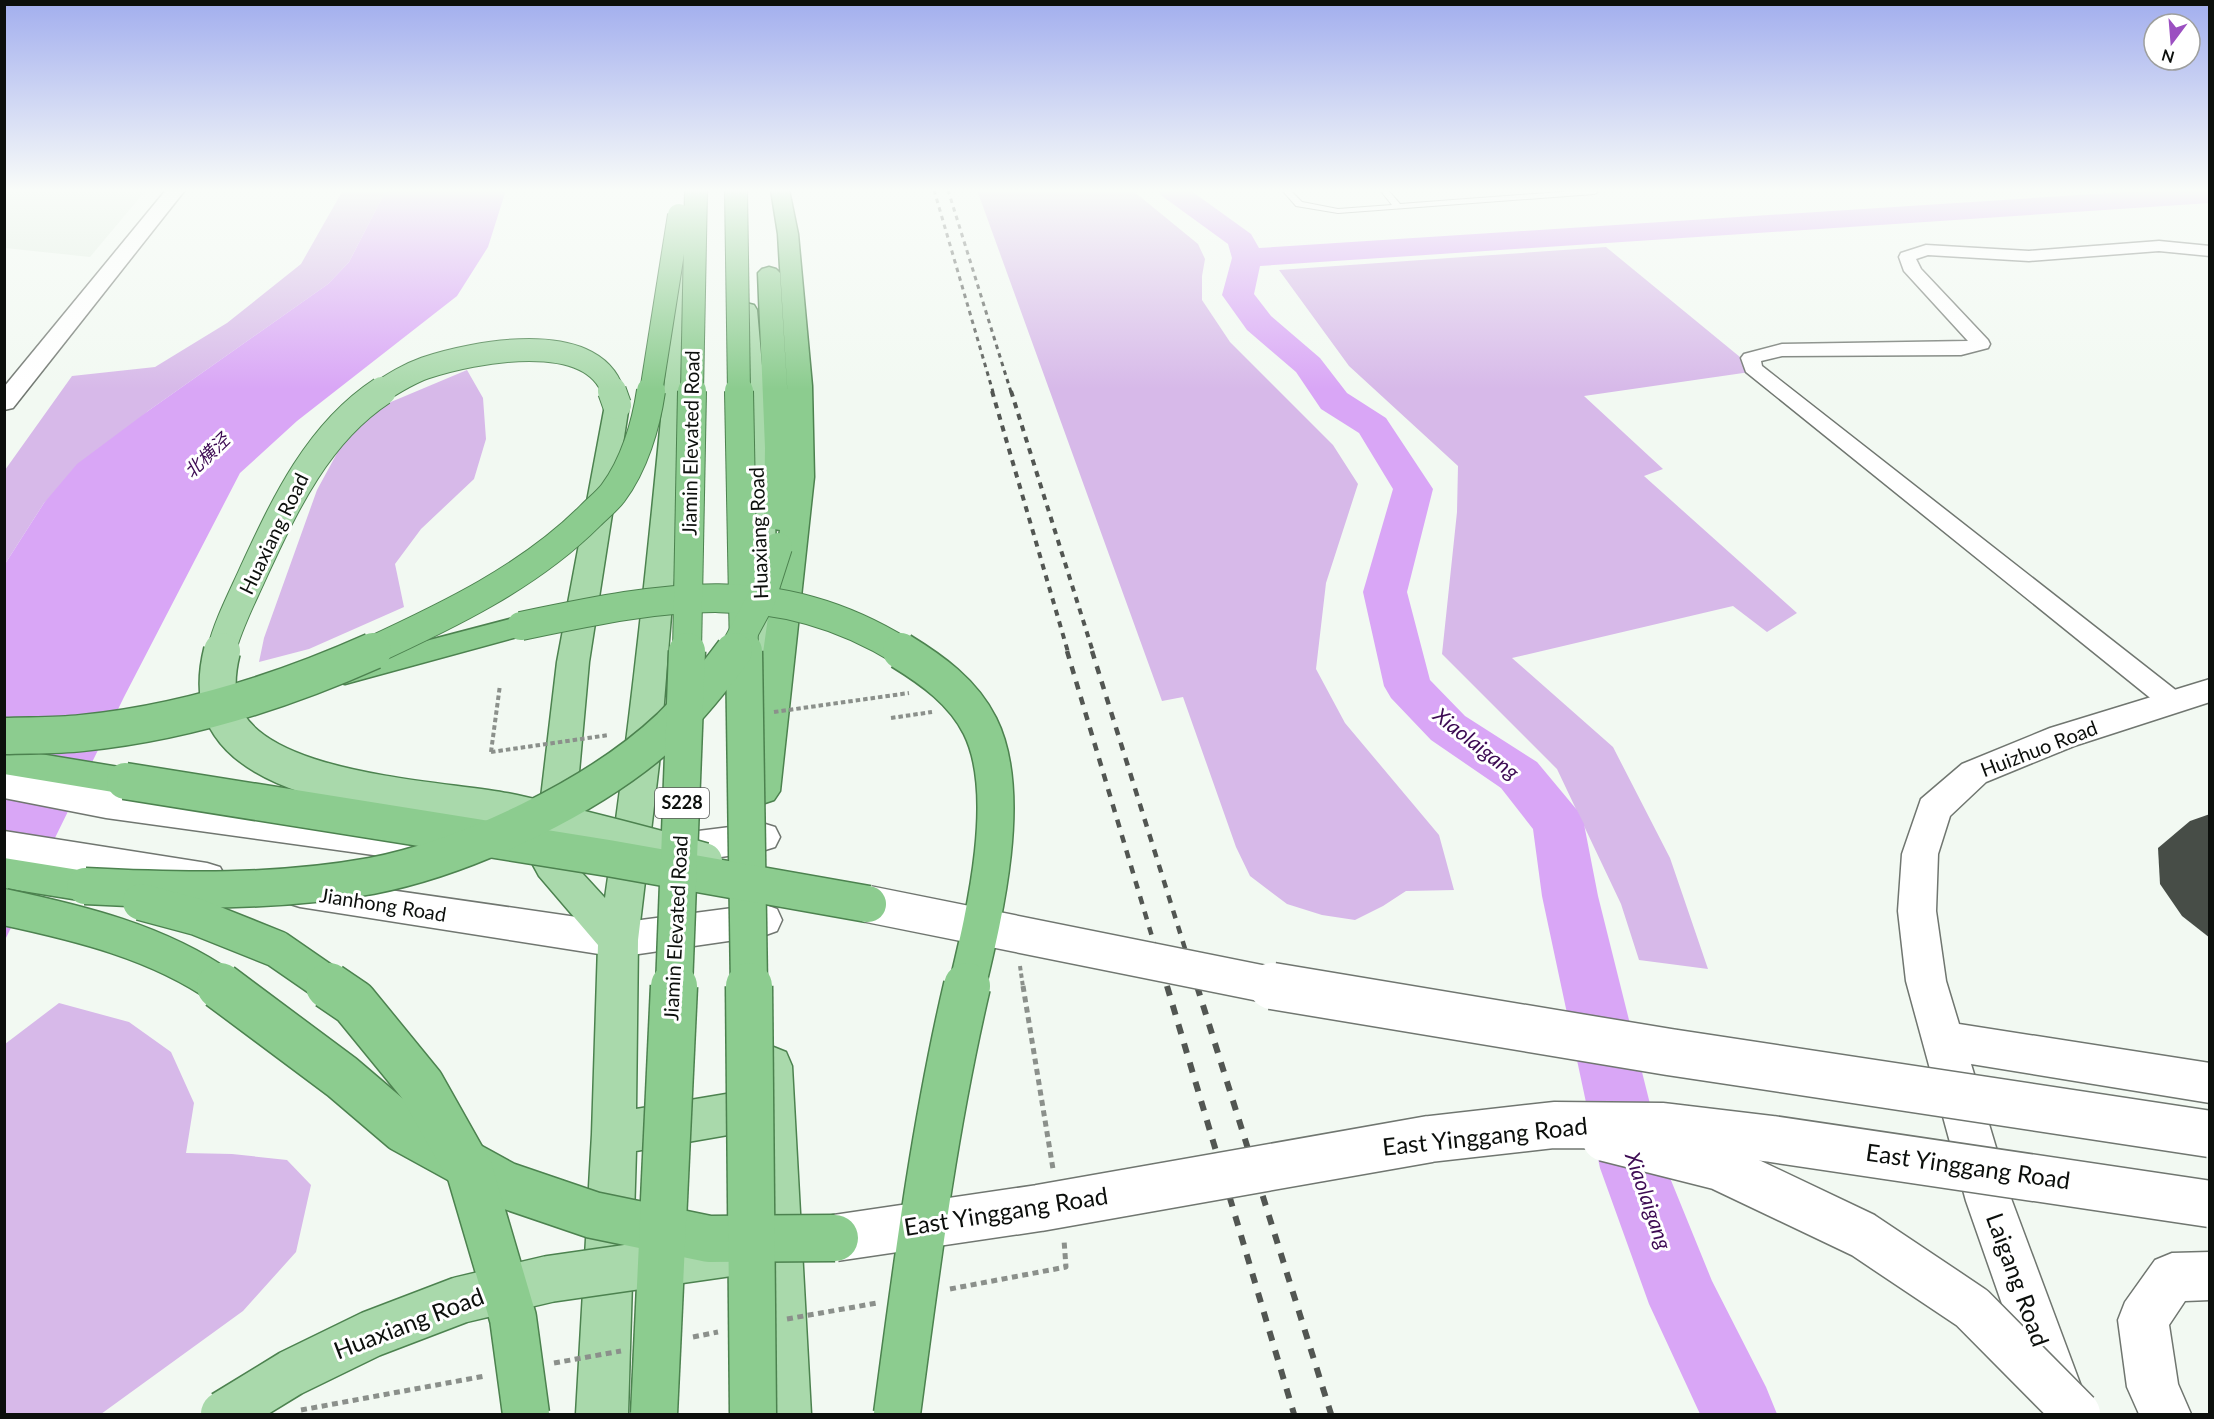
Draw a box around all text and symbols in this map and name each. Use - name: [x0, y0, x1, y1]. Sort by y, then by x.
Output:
- north arrow: [2142, 12, 2202, 72]
- text: N: [2159, 46, 2176, 68]
- street label: Jiamin Elevated Road: [676, 350, 704, 536]
- water label: 北横泾: [179, 427, 235, 482]
- street label: Huaxiang Road: [744, 467, 772, 599]
- street label: Huaxiang Road: [233, 469, 313, 598]
- water label: Xiaolaigang: [1428, 701, 1525, 784]
- street label: Huizhuo Road: [1977, 715, 2100, 781]
- road number: S228: [655, 788, 709, 818]
- street label: Jiamin Elevated Road: [658, 835, 692, 1021]
- street label: Jianhong Road: [318, 882, 448, 926]
- street label: East Yinggang Road: [1381, 1110, 1589, 1161]
- street label: East Yinggang Road: [1864, 1137, 2072, 1194]
- water label: Xiaolaigang: [1621, 1148, 1678, 1253]
- street label: East Yinggang Road: [902, 1180, 1110, 1241]
- street label: Laigang Road: [1981, 1209, 2056, 1350]
- street label: Huaxiang Road: [329, 1281, 488, 1365]

